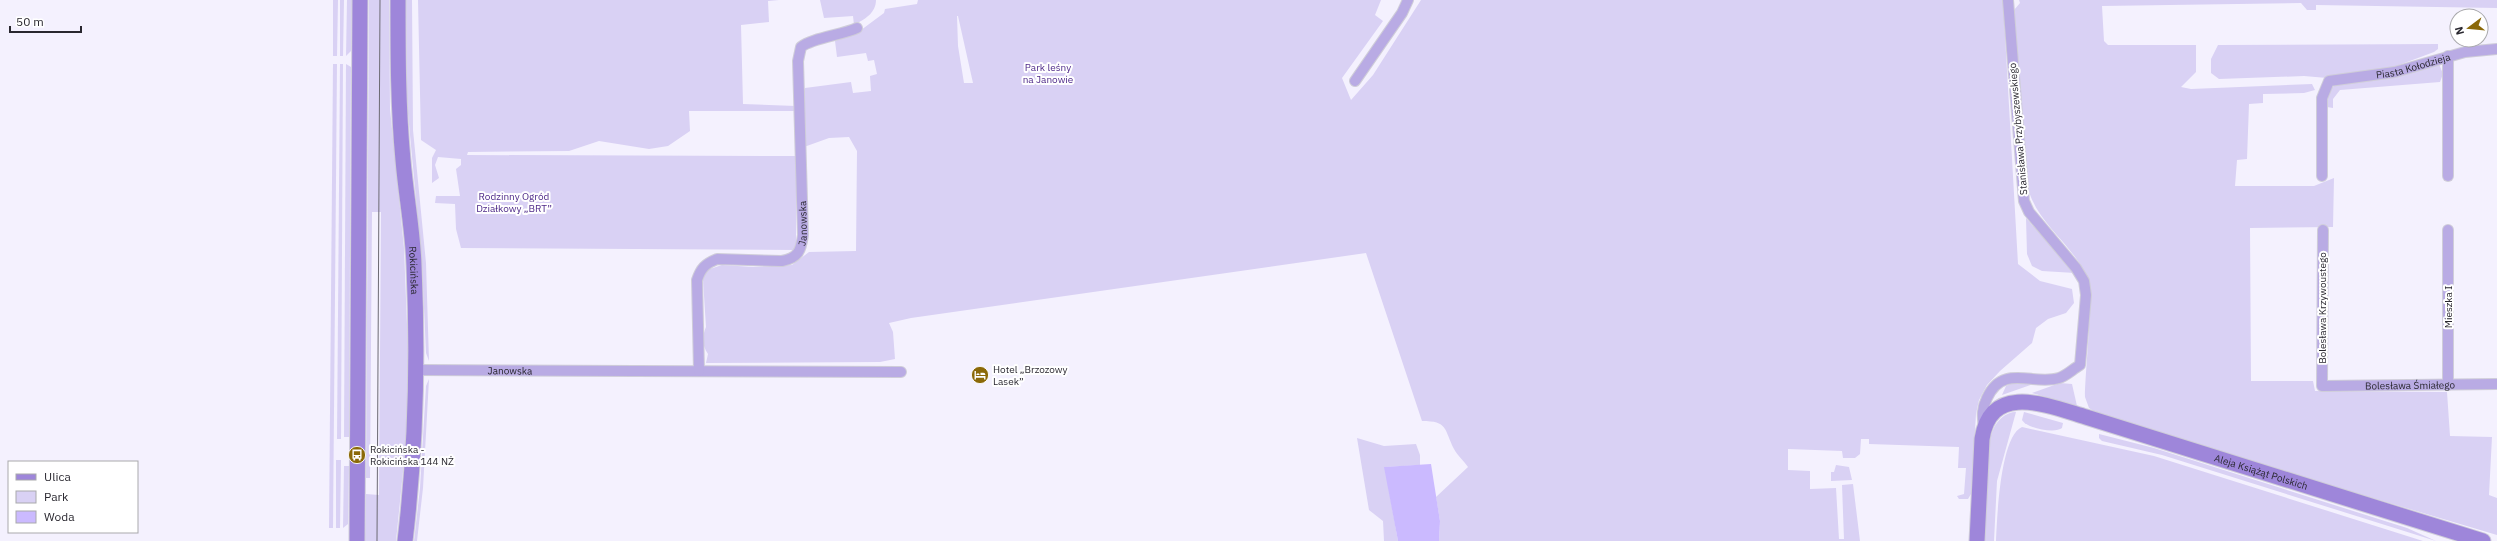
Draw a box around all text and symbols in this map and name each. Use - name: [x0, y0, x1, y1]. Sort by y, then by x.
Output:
- scale bar: [10, 8, 81, 34]
- north arrow: [2449, 8, 2489, 48]
- text: 50 m: [16, 14, 44, 29]
- text: N: [2452, 25, 2467, 37]
- street label: Piasta Kołodzieja: [2375, 50, 2452, 81]
- park label: Park leśny na Janowie: [1023, 61, 1074, 86]
- street label: Stanisława Przybyszewskiego: [2006, 62, 2030, 196]
- park label: Rodzinny Ogród Działkowy „BRT”: [476, 190, 552, 215]
- street label: Janowska: [795, 200, 810, 247]
- street label: Rokicińska: [406, 246, 422, 295]
- street label: Bolesława Krzywoustego: [2316, 252, 2329, 364]
- street label: Mieszka I: [2442, 286, 2455, 328]
- place label: Hotel „Brzozowy Lasek”: [993, 363, 1068, 388]
- street label: Janowska: [488, 364, 533, 377]
- hotel icon: Hotel „Brzozowy Lasek”: [970, 365, 990, 385]
- street label: Bolesława Śmiałego: [2365, 378, 2456, 392]
- place label: Rokicińska - Rokicińska 144 NŻ: [370, 443, 454, 468]
- bus stop icon: Rokicińska - Rokicińska 144 NŻ: [347, 445, 367, 465]
- street label: Aleja Książąt Polskich: [2213, 451, 2310, 492]
- legend: [8, 461, 138, 533]
- text: Ulica: [44, 469, 71, 484]
- text: Park: [44, 489, 69, 504]
- text: Woda: [44, 509, 75, 524]

